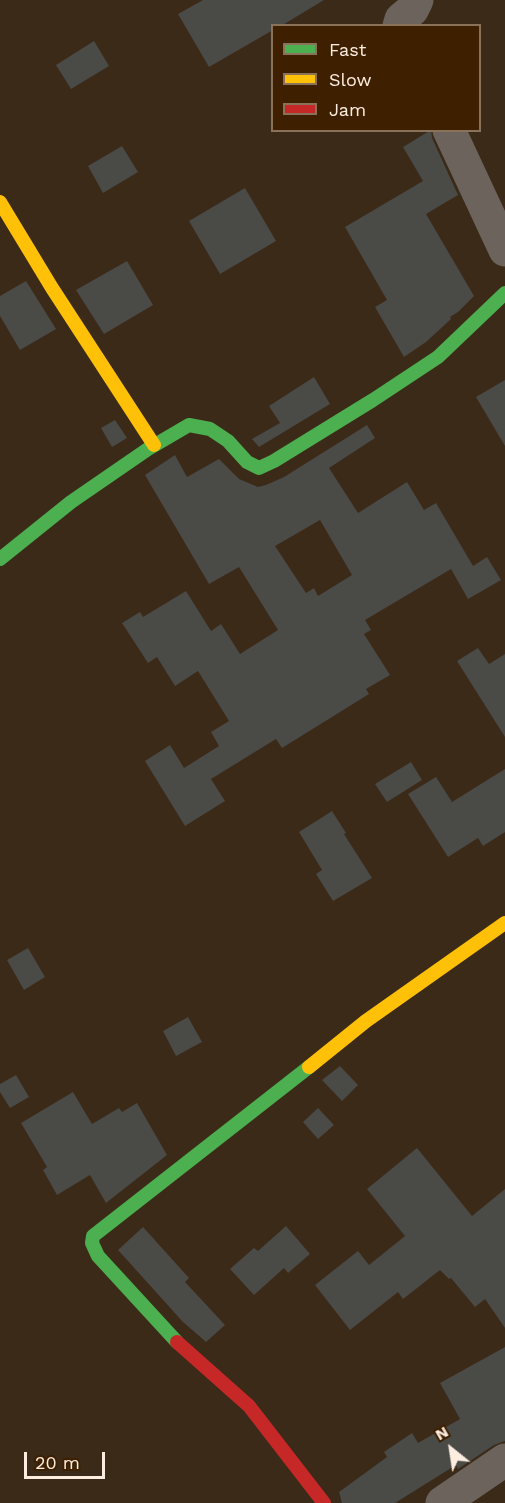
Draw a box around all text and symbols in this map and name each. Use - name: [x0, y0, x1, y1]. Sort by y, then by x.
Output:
- legend: [271, 24, 481, 132]
- text: Fast: [329, 39, 366, 60]
- text: Slow: [329, 69, 372, 90]
- text: Jam: [329, 99, 366, 120]
- north arrow: [421, 1419, 481, 1479]
- text: N: [432, 1422, 452, 1444]
- scale bar: [27, 1440, 108, 1478]
- text: 20 m: [35, 1452, 80, 1473]

